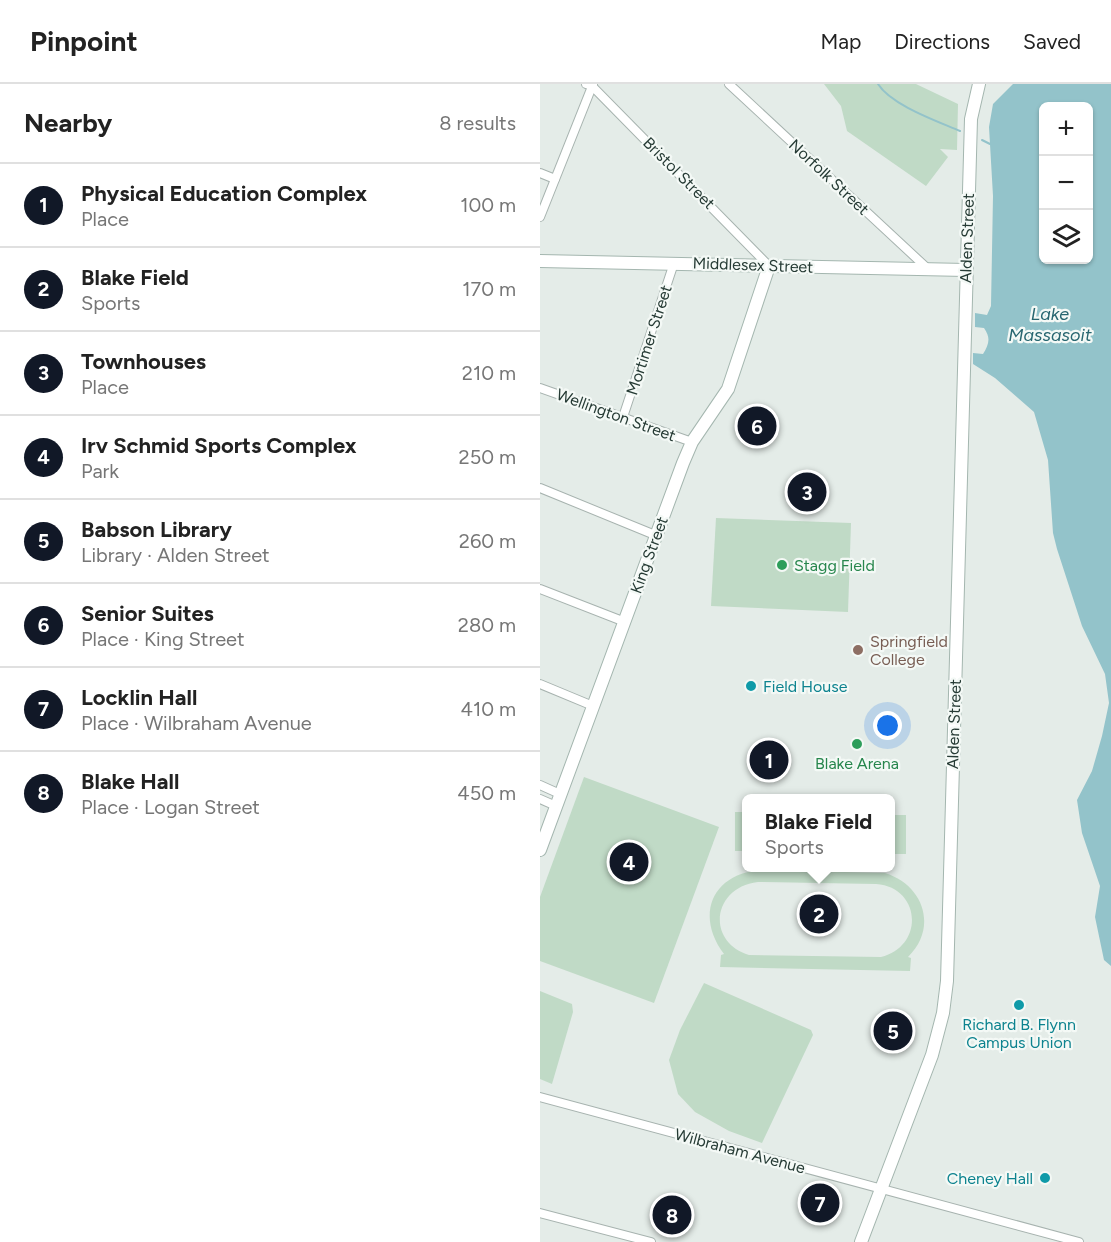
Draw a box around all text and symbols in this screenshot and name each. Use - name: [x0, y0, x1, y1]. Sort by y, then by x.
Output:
- text: Pinpoint: [30, 24, 138, 58]
- text: Map: [820, 29, 861, 54]
- text: Directions: [894, 29, 990, 54]
- text: Saved: [1023, 29, 1081, 54]
- map controls: [1039, 102, 1093, 264]
- button: +: [1039, 102, 1093, 156]
- text: Nearby: [24, 107, 112, 139]
- text: 8 results: [439, 111, 516, 135]
- street label: Bristol Street: [639, 133, 719, 213]
- street label: Norfolk Street: [785, 135, 873, 219]
- button: −: [1039, 156, 1093, 210]
- text: Physical Education Complex: [81, 180, 367, 207]
- text: 1: [39, 193, 48, 217]
- text: 100 m: [460, 193, 516, 217]
- street label: Alden Street: [956, 193, 978, 283]
- text: Place: [81, 207, 129, 231]
- button: layers: [1039, 210, 1093, 264]
- street label: Middlesex Street: [692, 253, 814, 277]
- text: Blake Field: [81, 264, 189, 291]
- text: 2: [38, 277, 49, 301]
- text: 170 m: [462, 277, 516, 301]
- street label: Mortimer Street: [622, 283, 676, 397]
- text: Sports: [81, 291, 140, 315]
- water label: Lake Massasoit: [1008, 303, 1092, 346]
- text: Townhouses: [81, 348, 206, 375]
- text: 3: [38, 361, 49, 385]
- text: 210 m: [462, 361, 516, 385]
- text: Place: [81, 375, 129, 399]
- street label: Wellington Street: [554, 385, 678, 445]
- pin: 6: [738, 404, 776, 448]
- text: Irv Schmid Sports Complex: [81, 432, 357, 459]
- text: 4: [37, 445, 50, 469]
- text: 250 m: [459, 445, 516, 469]
- text: Park: [81, 459, 119, 483]
- pin: 3: [788, 470, 826, 514]
- street label: King Street: [626, 514, 672, 596]
- text: Babson Library: [81, 516, 232, 543]
- text: 5: [38, 529, 49, 553]
- text: 260 m: [459, 529, 516, 553]
- text: Library · Alden Street: [81, 543, 270, 567]
- place label: Stagg Field: [794, 556, 875, 575]
- marker: Stagg Field: [775, 558, 789, 572]
- text: Senior Suites: [81, 600, 214, 627]
- text: 6: [38, 613, 49, 637]
- text: 280 m: [458, 613, 516, 637]
- text: Place · King Street: [81, 627, 245, 651]
- place label: Springfield College: [870, 632, 948, 669]
- marker: Springfield College: [851, 643, 865, 657]
- place label: Field House: [763, 677, 848, 696]
- marker: Field House: [744, 679, 758, 693]
- street label: Alden Street: [943, 679, 965, 769]
- text: Locklin Hall: [81, 684, 197, 711]
- text: 7: [38, 697, 49, 721]
- text: 410 m: [461, 697, 516, 721]
- text: Place · Wilbraham Avenue: [81, 711, 312, 735]
- your location: [873, 711, 902, 740]
- marker: Blake Arena: [850, 737, 864, 751]
- pin: 1: [750, 738, 788, 782]
- place label: Blake Arena: [815, 754, 899, 773]
- text: Blake Hall: [81, 768, 179, 795]
- text: 8: [37, 781, 50, 805]
- text: 450 m: [457, 781, 516, 805]
- popup: [742, 794, 895, 872]
- text: Place · Logan Street: [81, 795, 260, 819]
- text: Blake Field: [765, 808, 872, 835]
- text: Sports: [765, 835, 824, 859]
- pin: 4: [610, 840, 649, 884]
- pin: 2: [800, 892, 838, 936]
- marker: Richard B. Flynn Campus Union: [1012, 998, 1026, 1012]
- pin: 5: [874, 1008, 912, 1054]
- place label: Richard B. Flynn Campus Union: [962, 1015, 1076, 1052]
- street label: Wilbraham Avenue: [673, 1124, 808, 1178]
- place label: Cheney Hall: [947, 1169, 1033, 1188]
- marker: Cheney Hall: [1038, 1171, 1052, 1185]
- pin: 7: [800, 1180, 840, 1226]
- pin: 8: [652, 1192, 692, 1238]

